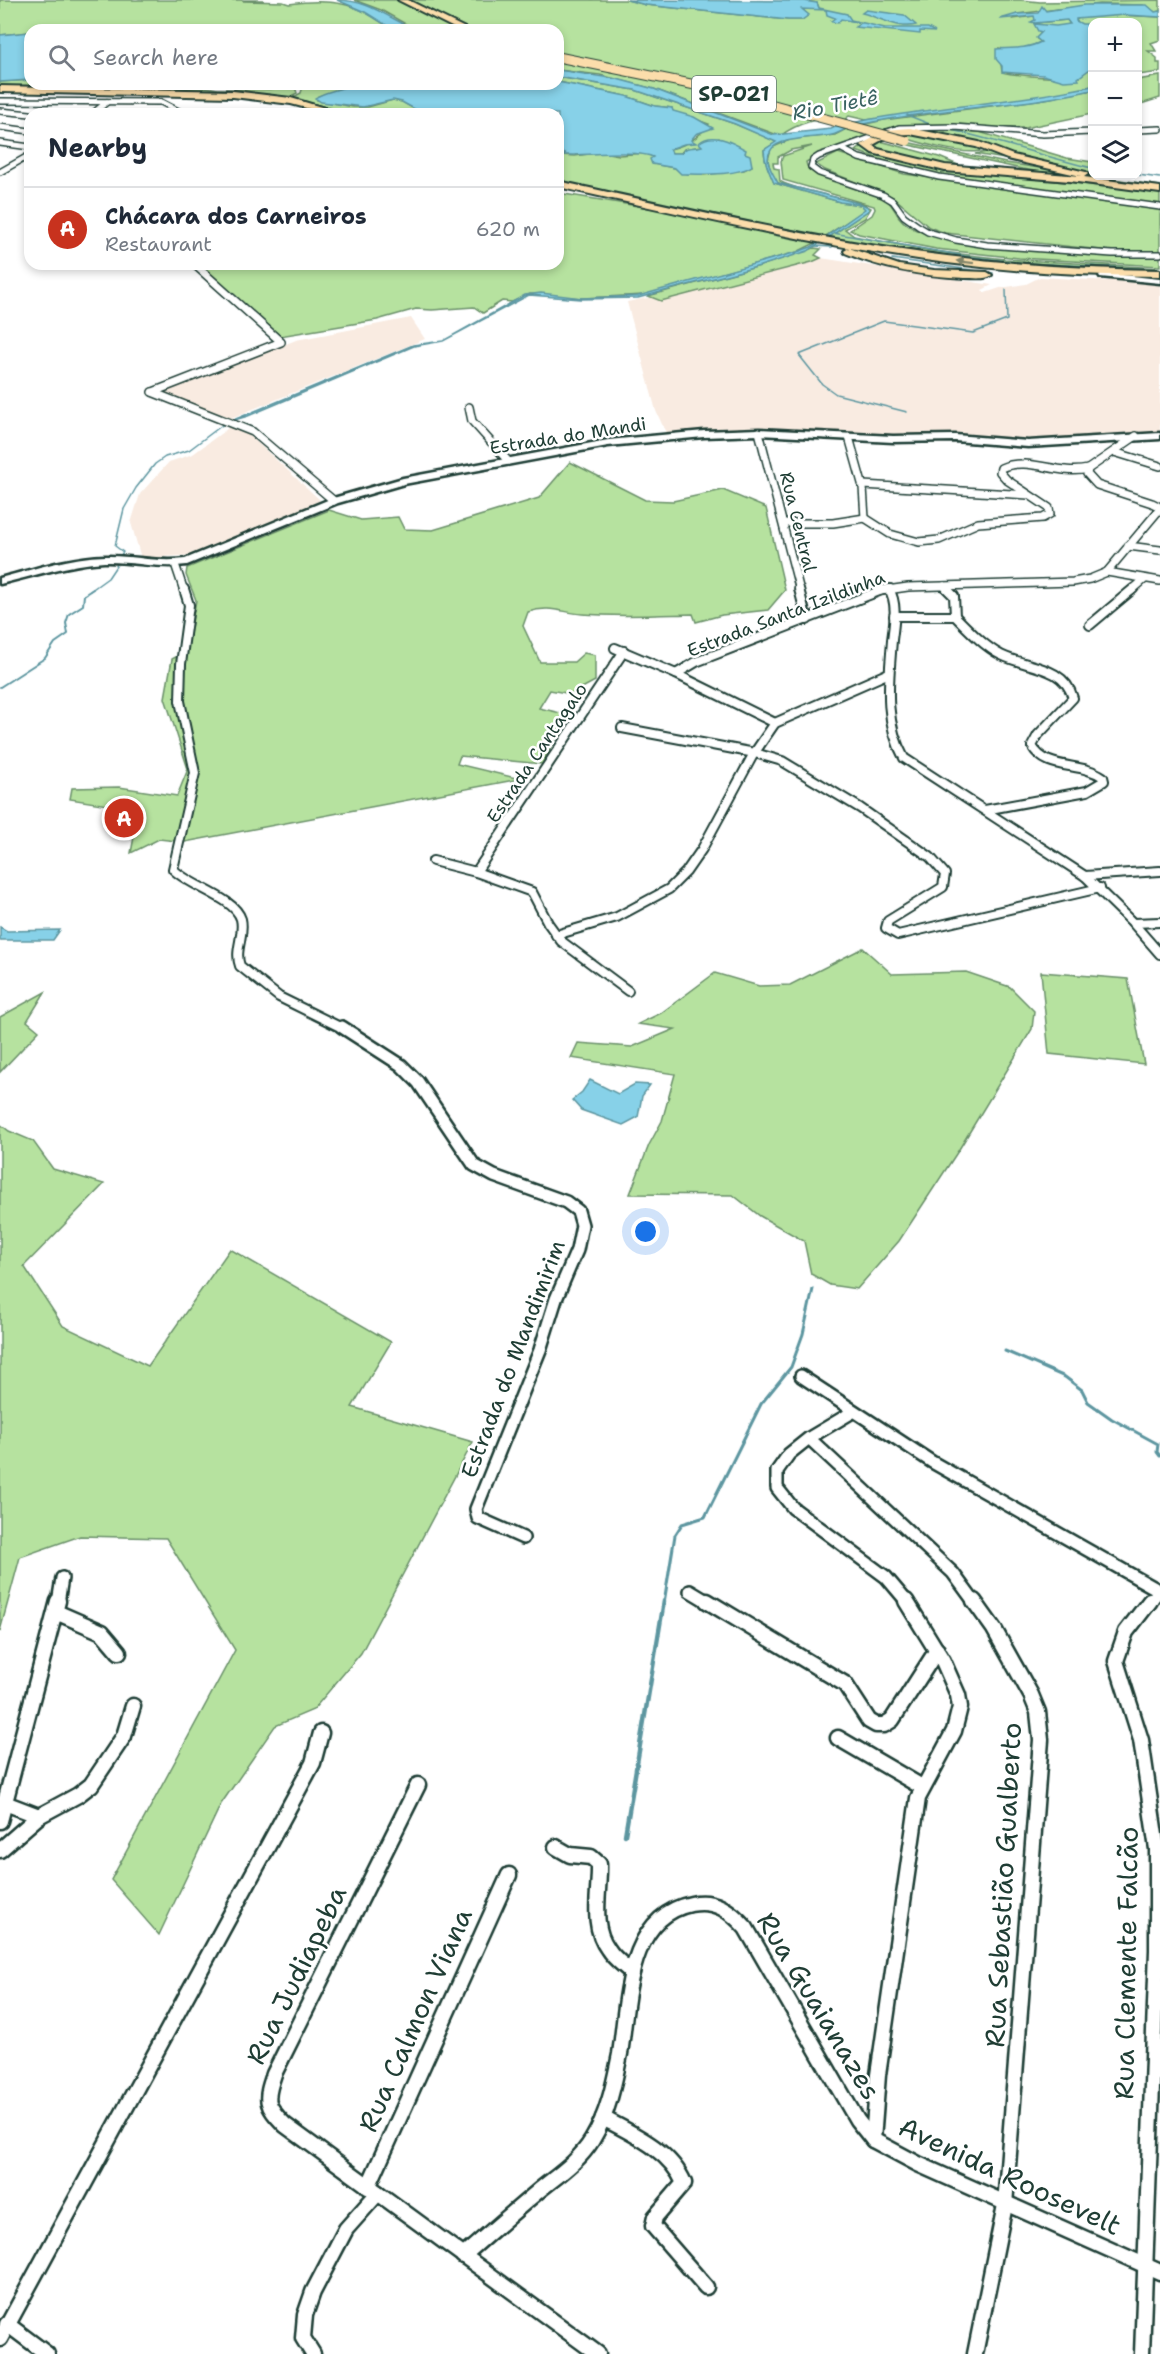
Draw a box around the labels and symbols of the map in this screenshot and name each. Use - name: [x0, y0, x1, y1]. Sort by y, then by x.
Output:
- road number: SP-021: [692, 76, 776, 112]
- water label: Rio Tietê: [790, 84, 881, 126]
- one-way arrow: [955, 257, 974, 266]
- street label: Estrada do Mandi: [488, 412, 648, 460]
- street label: Rua Central: [774, 469, 822, 575]
- street label: Estrada Santa Izildinha: [684, 565, 888, 663]
- street label: Estrada Cantagalo: [481, 678, 593, 828]
- pin: A: [104, 796, 144, 840]
- your location: [631, 1217, 660, 1246]
- street label: Estrada do Mandimirim: [454, 1236, 572, 1482]
- street label: Rua Sebastião Gualberto: [976, 1722, 1030, 2048]
- street label: Rua Clemente Falcão: [1105, 1826, 1147, 2100]
- street label: Rua Judiapeba: [237, 1879, 355, 2071]
- street label: Rua Calmon Viana: [349, 1902, 481, 2138]
- street label: Rua Guaianazes: [748, 1905, 890, 2107]
- street label: Avenida Roosevelt: [893, 2108, 1127, 2244]

